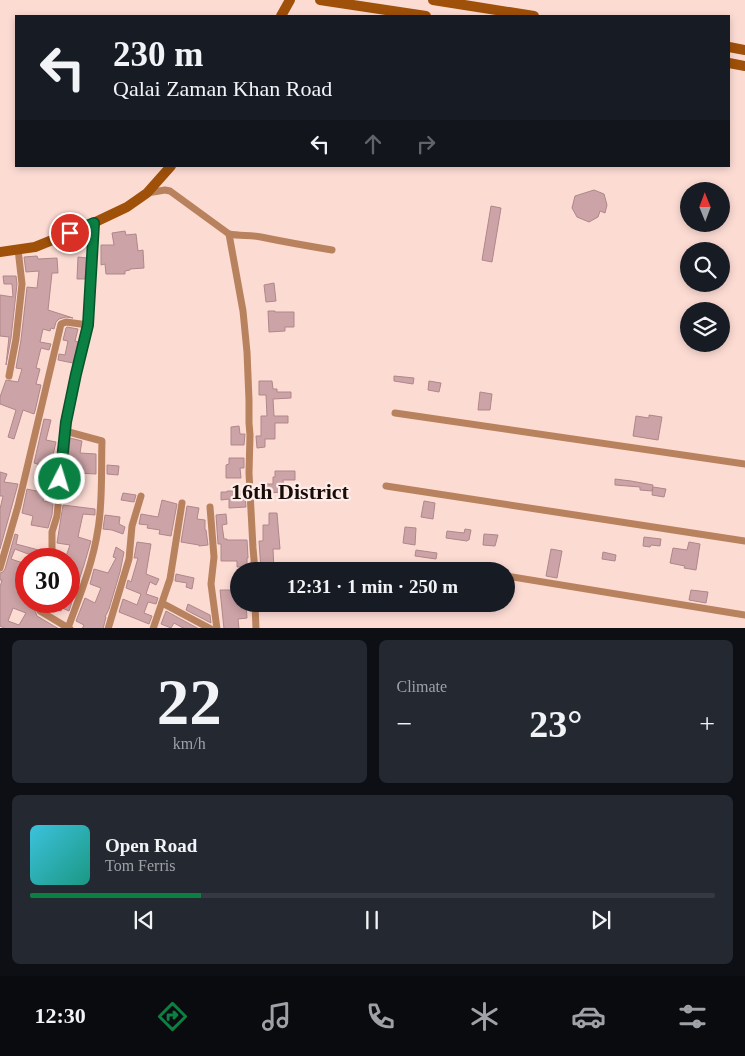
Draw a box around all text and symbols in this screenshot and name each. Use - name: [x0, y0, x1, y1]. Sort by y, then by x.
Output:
- icon: left: [30, 35, 95, 100]
- text: 230 m: [113, 35, 203, 74]
- text: Qalai Zaman Khan Road: [113, 76, 332, 101]
- icon: left: [306, 130, 334, 158]
- icon: ahead: [359, 130, 387, 158]
- icon: right: [412, 130, 440, 158]
- north arrow: [680, 182, 730, 232]
- map controls: [680, 182, 730, 352]
- pin: [49, 212, 91, 254]
- icon: arrive: [56, 219, 84, 247]
- button: search: [680, 242, 730, 292]
- button: layers: [680, 302, 730, 352]
- position arrow: [33, 452, 85, 504]
- district label: 16th District: [231, 479, 350, 504]
- speed limit sign: 30: [15, 548, 80, 613]
- text: 12:31 · 1 min · 250 m: [287, 576, 458, 597]
- text: 22: [157, 666, 222, 738]
- text: Climate: [397, 678, 447, 695]
- text: 23°: [529, 703, 582, 745]
- text: −: [397, 708, 412, 739]
- text: +: [699, 708, 715, 739]
- text: km/h: [173, 735, 206, 752]
- text: Open Road: [105, 835, 197, 856]
- text: Tom Ferris: [105, 857, 175, 874]
- icon: previous: [130, 906, 158, 934]
- icon: pause: [358, 906, 386, 934]
- icon: next: [587, 906, 615, 934]
- icon: directions: [155, 999, 190, 1034]
- icon: music: [259, 999, 294, 1034]
- icon: phone: [363, 999, 398, 1034]
- icon: climate: [467, 999, 502, 1034]
- icon: car: [571, 999, 606, 1034]
- icon: filters: [675, 999, 710, 1034]
- text: 12:30: [35, 1003, 86, 1028]

